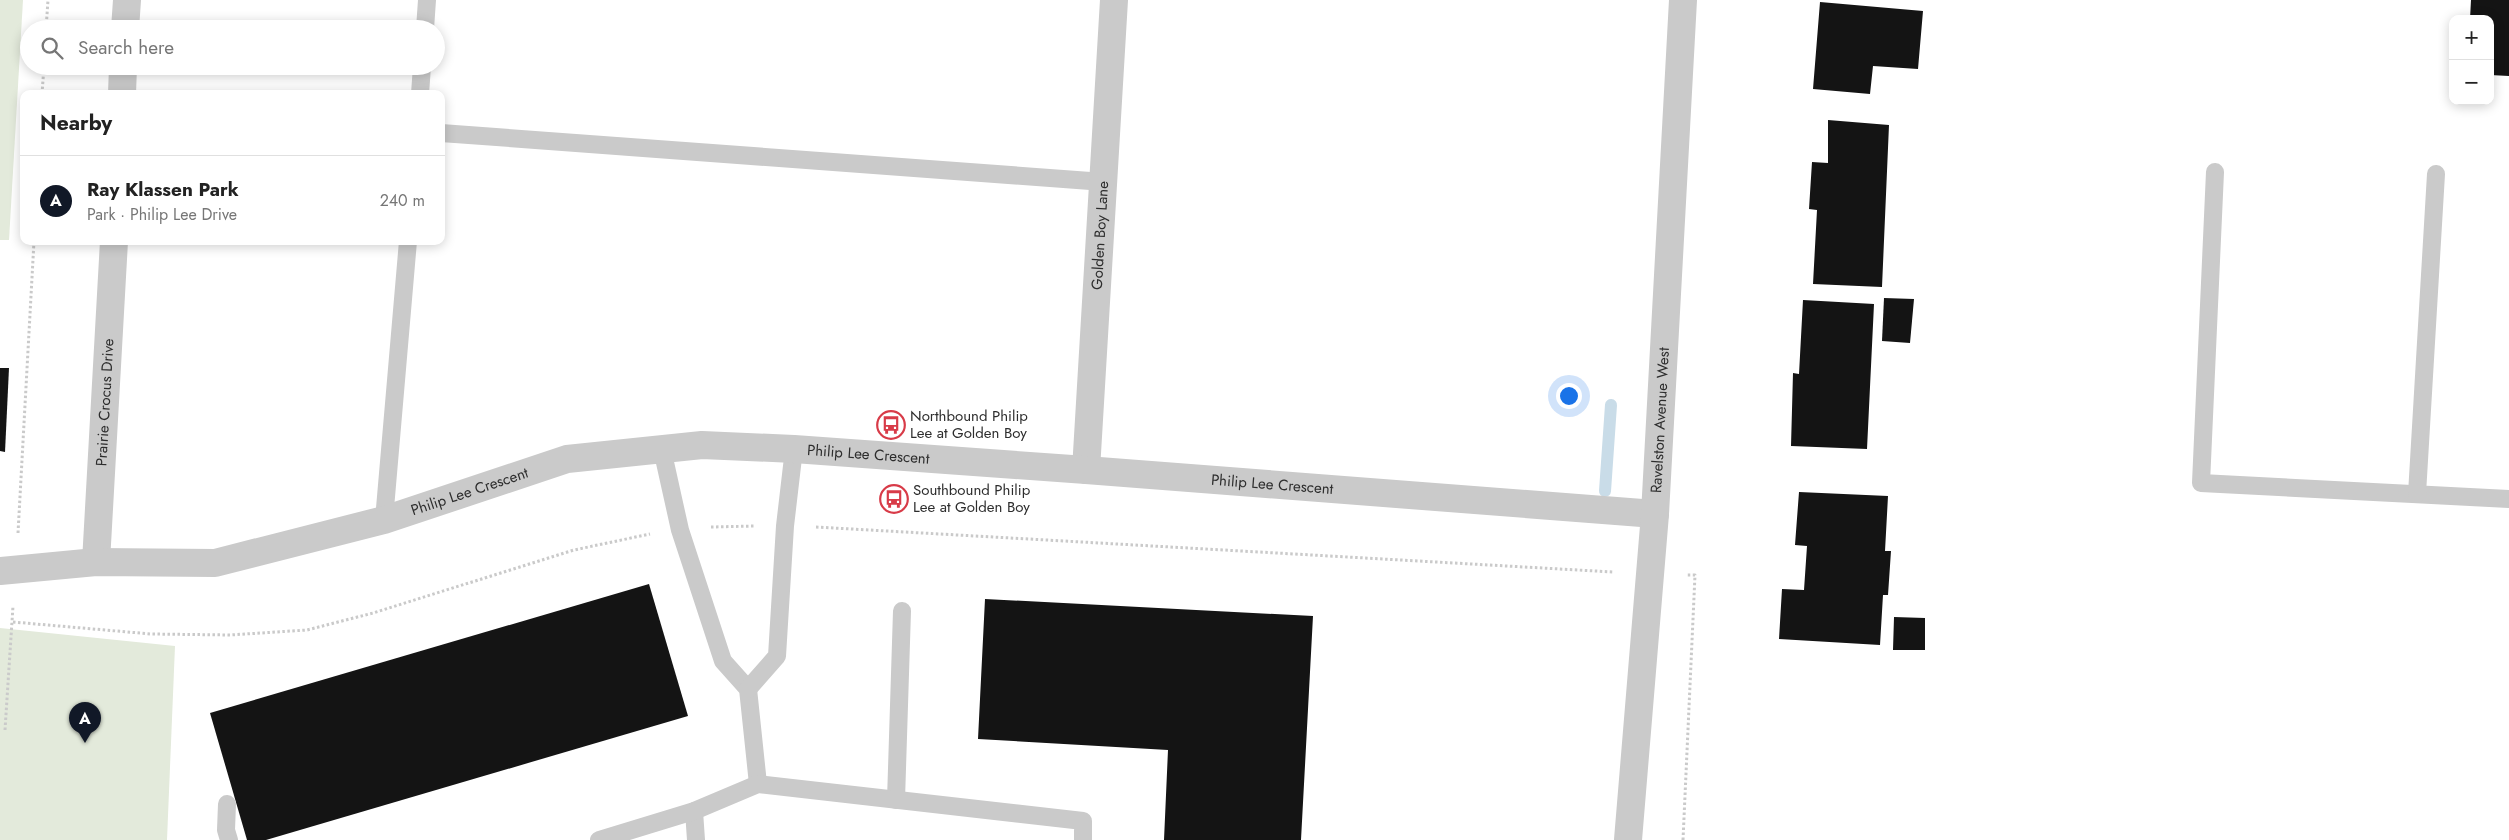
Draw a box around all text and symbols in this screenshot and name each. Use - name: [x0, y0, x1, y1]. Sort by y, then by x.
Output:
- map controls: [2449, 15, 2494, 105]
- button: +: [2449, 15, 2494, 60]
- search box: [20, 20, 445, 75]
- icon: search: [38, 34, 66, 62]
- text: Search here: [78, 34, 174, 61]
- button: −: [2449, 60, 2494, 105]
- text: Nearby: [40, 108, 112, 138]
- text: Ray Klassen Park: [87, 176, 239, 203]
- street label: Golden Boy Lane: [1086, 180, 1114, 291]
- text: A: [50, 189, 62, 212]
- text: 240 m: [380, 189, 425, 212]
- text: Park · Philip Lee Drive: [87, 203, 237, 226]
- street label: Prairie Crocus Drive: [90, 338, 120, 467]
- street label: Ravelston Avenue West: [1645, 346, 1675, 494]
- your location: [1556, 383, 1582, 409]
- place label: Northbound Philip Lee at Golden Boy: [910, 405, 1028, 444]
- bus stop icon: Northbound Philip Lee at Golden Boy: [876, 410, 906, 440]
- street label: Philip Lee Crescent: [806, 439, 931, 470]
- street label: Philip Lee Crescent: [408, 462, 532, 521]
- street label: Philip Lee Crescent: [1210, 469, 1335, 500]
- place label: Southbound Philip Lee at Golden Boy: [913, 479, 1031, 518]
- bus stop icon: Southbound Philip Lee at Golden Boy: [879, 484, 909, 514]
- pin: A: [69, 702, 101, 743]

